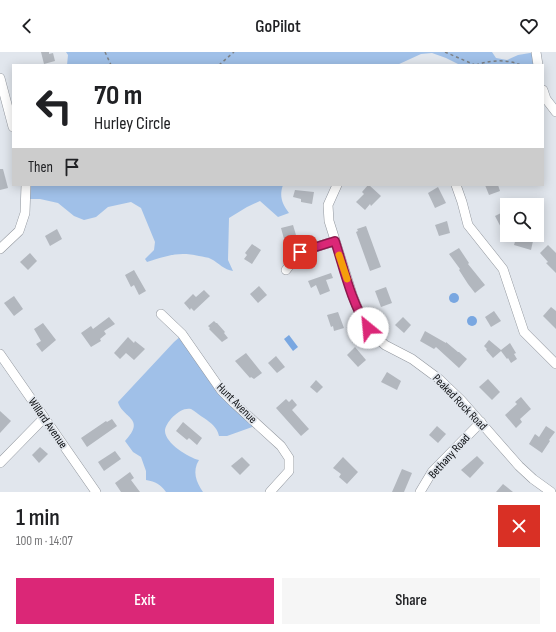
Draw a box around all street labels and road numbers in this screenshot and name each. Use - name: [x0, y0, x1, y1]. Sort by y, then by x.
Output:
- street label: Peaked Rock Road: [429, 371, 490, 434]
- street label: Hunt Avenue: [213, 380, 260, 427]
- street label: Willard Avenue: [25, 395, 71, 452]
- street label: Bethany Road: [425, 431, 473, 482]

